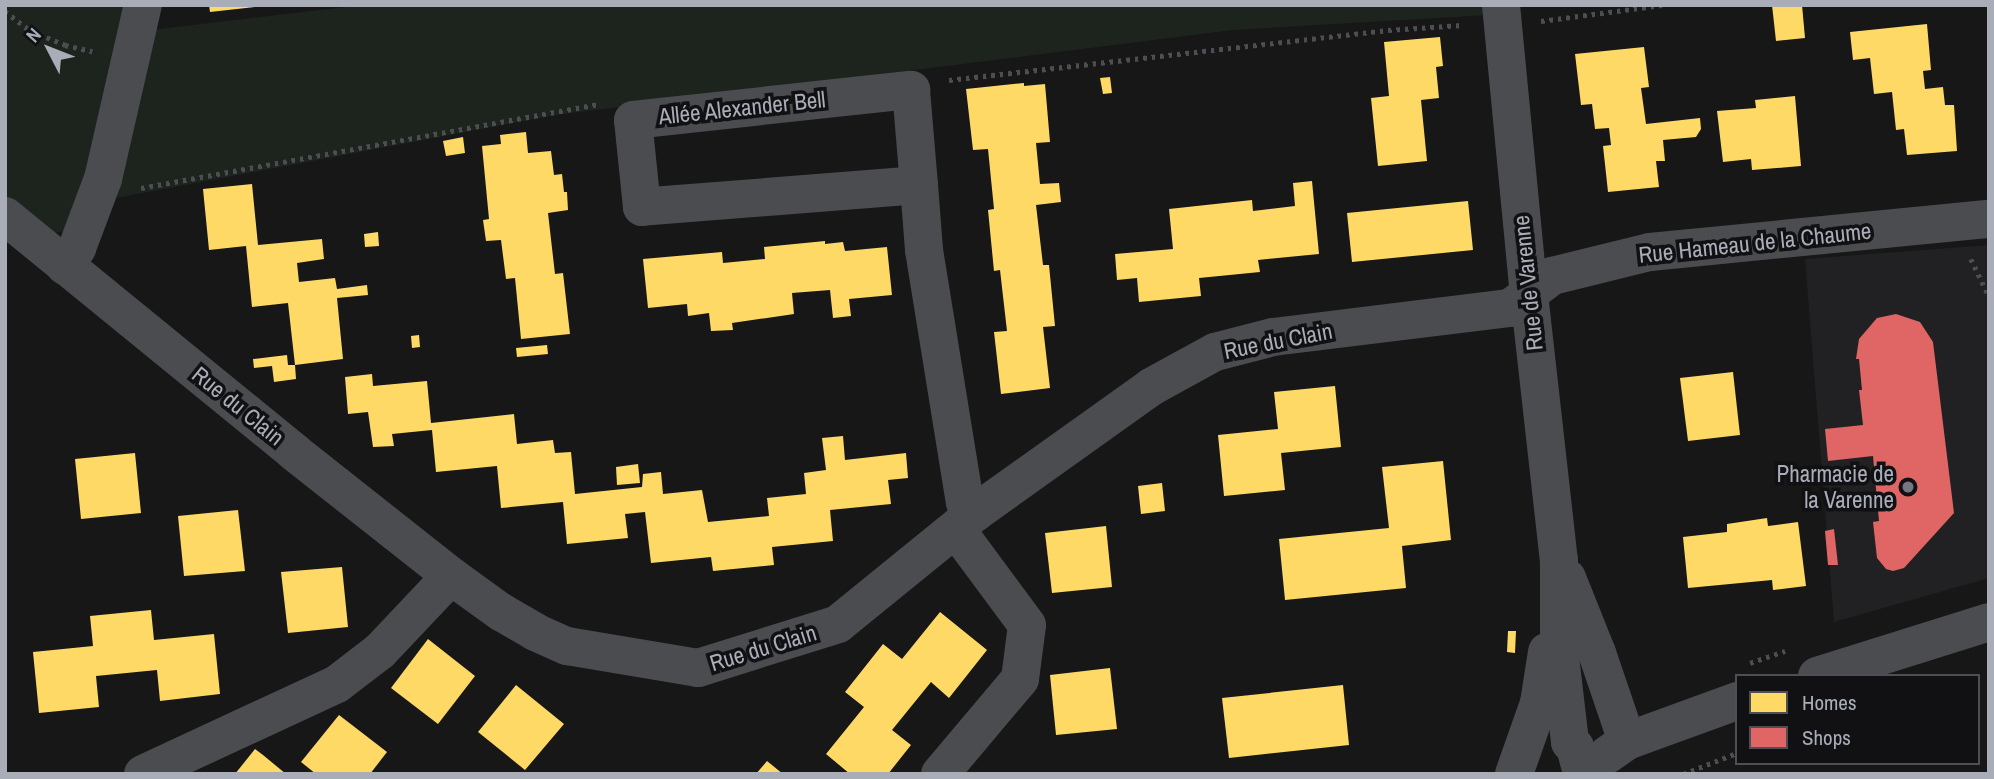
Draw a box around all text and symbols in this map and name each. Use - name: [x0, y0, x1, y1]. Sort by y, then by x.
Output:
- north arrow: [14, 14, 84, 84]
- text: N: [20, 22, 47, 48]
- street label: Allée Alexander Bell: [657, 85, 827, 131]
- street label: Rue de Varenne: [1507, 214, 1549, 352]
- street label: Rue Hameau de la Chaume: [1637, 217, 1873, 269]
- street label: Rue du Clain: [1221, 317, 1335, 365]
- street label: Rue du Clain: [187, 361, 289, 451]
- place label: Pharmacie de la Varenne: [1777, 460, 1894, 514]
- marker: Pharmacie de la Varenne: [1900, 479, 1916, 495]
- street label: Rue du Clain: [706, 619, 820, 677]
- legend: [1735, 674, 1980, 765]
- text: Homes: [1802, 688, 1857, 717]
- text: Shops: [1802, 723, 1851, 752]

